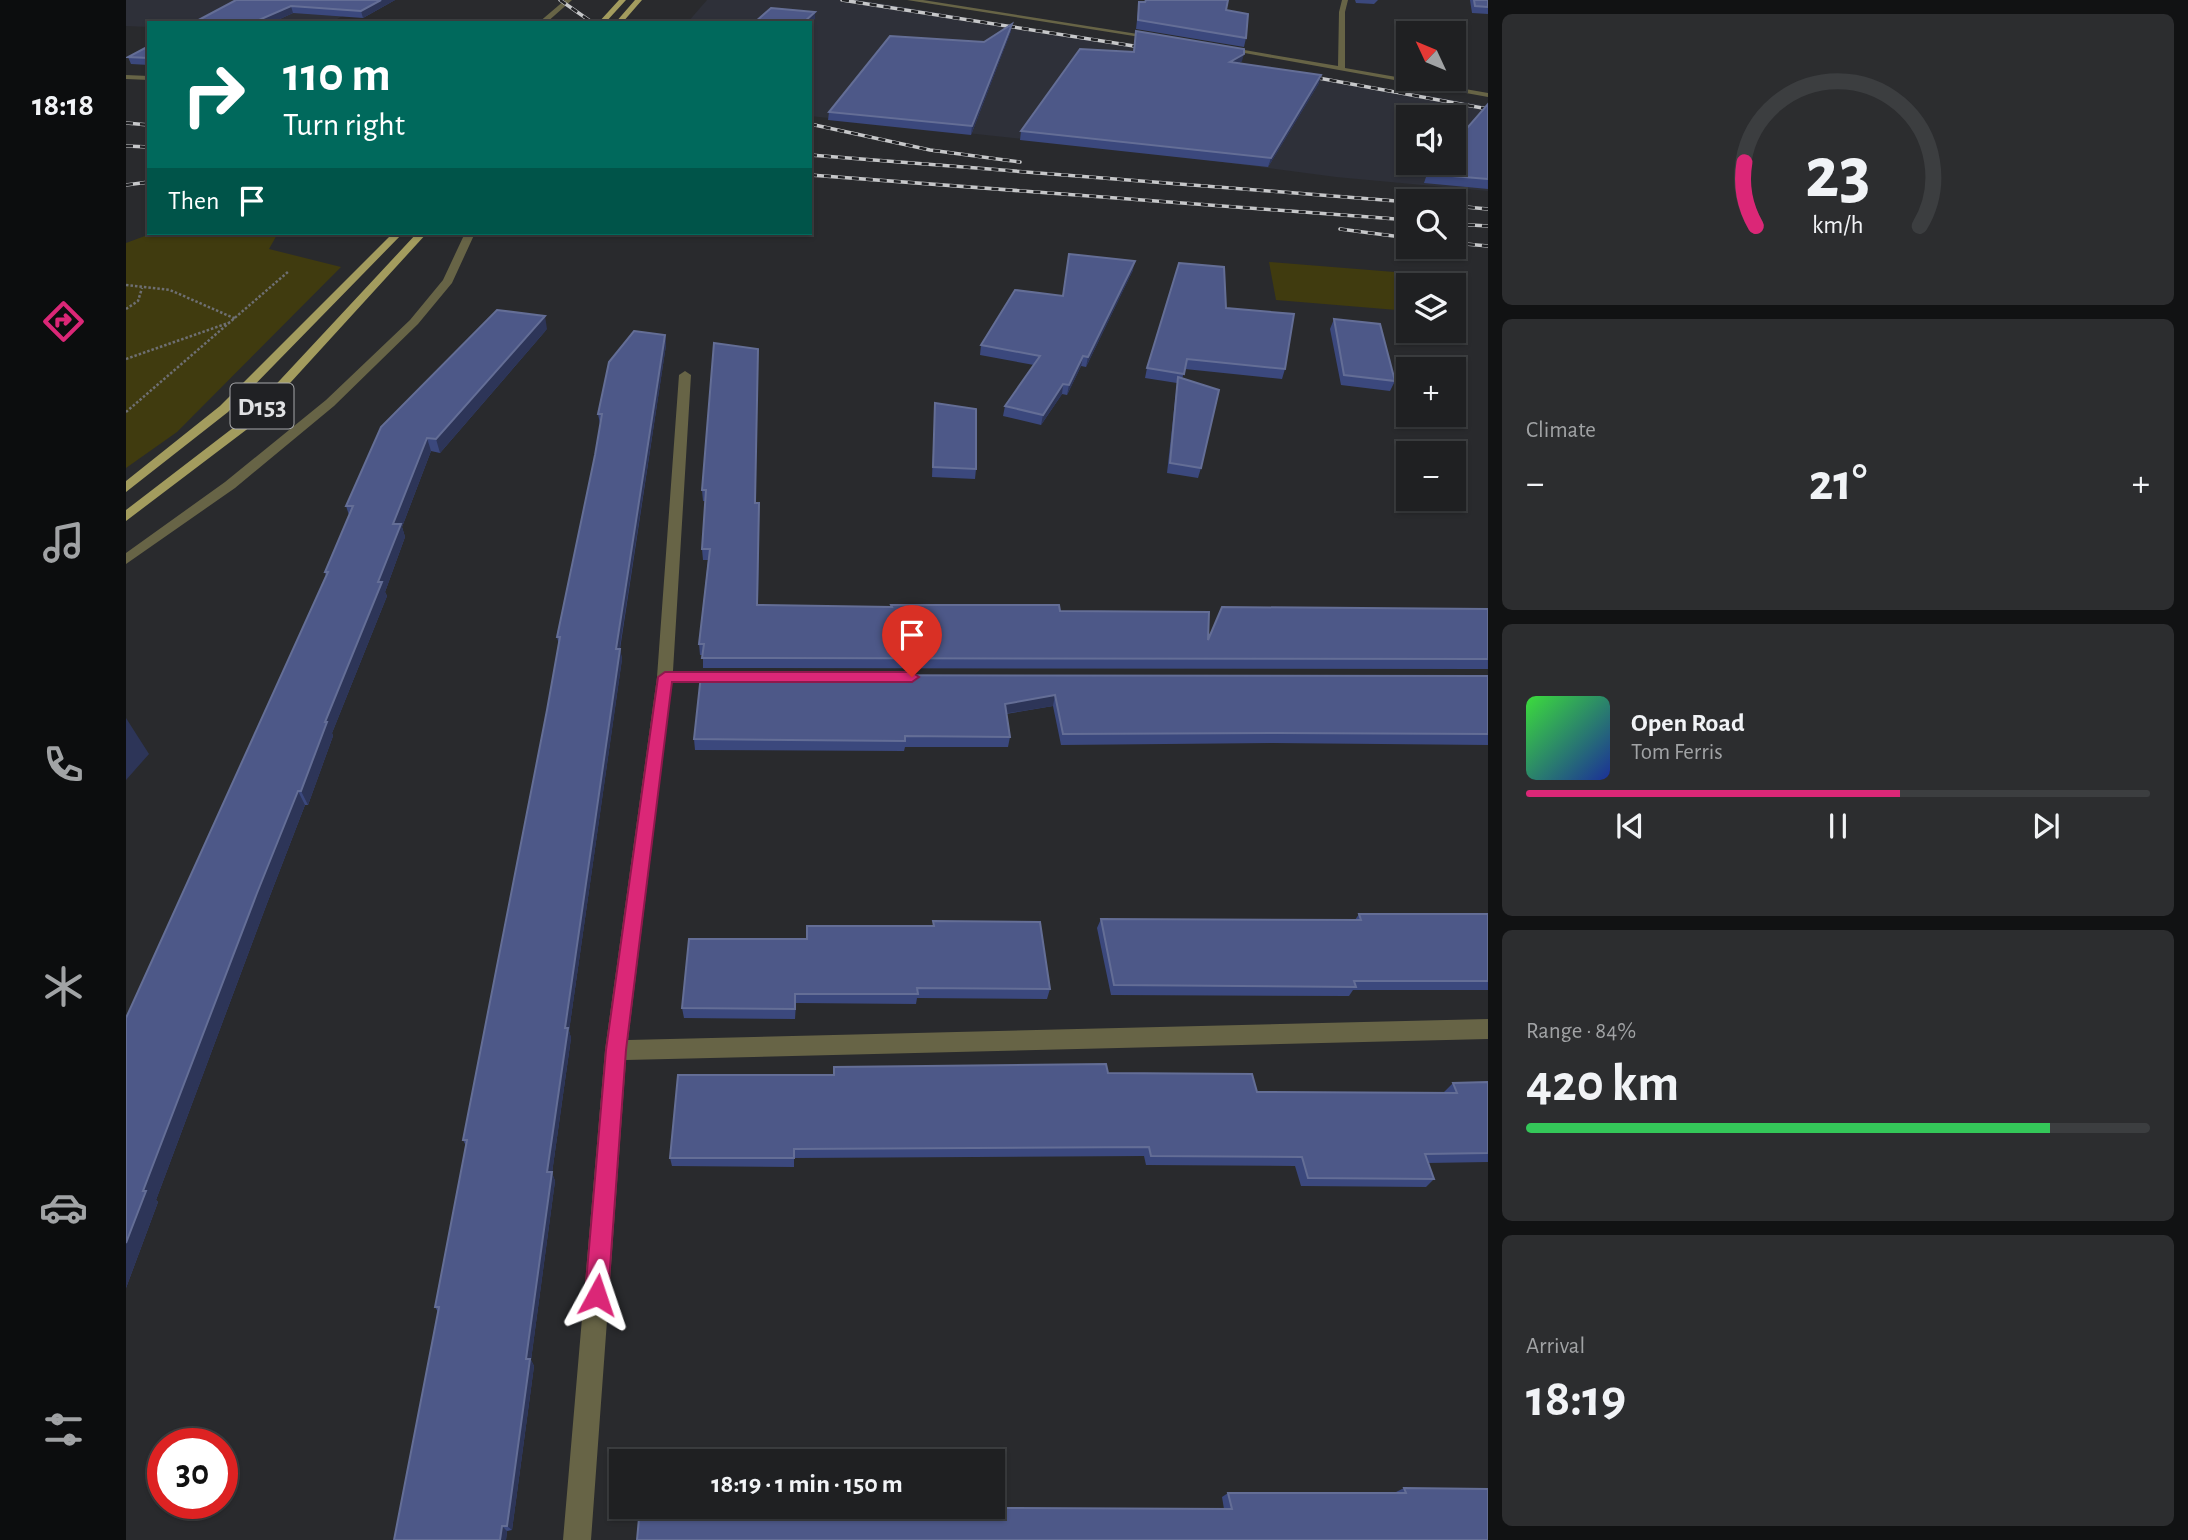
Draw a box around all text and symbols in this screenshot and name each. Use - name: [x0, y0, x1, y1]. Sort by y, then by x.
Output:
- north arrow: [1396, 21, 1466, 91]
- map controls: [1396, 21, 1466, 511]
- icon: right: [168, 49, 259, 140]
- text: 110 m: [283, 51, 391, 100]
- text: 18:18: [32, 89, 94, 121]
- button: sound: [1396, 105, 1466, 175]
- text: Turn right: [283, 109, 405, 141]
- text: 23: [1805, 138, 1871, 211]
- icon: arrive: [233, 182, 271, 220]
- text: Then: [168, 188, 219, 214]
- button: search: [1396, 189, 1466, 259]
- text: km/h: [1812, 212, 1864, 237]
- button: layers: [1396, 273, 1466, 343]
- icon: directions: [39, 297, 88, 346]
- button: +: [1396, 357, 1466, 427]
- road number: D153: [230, 384, 294, 428]
- text: Climate: [1526, 419, 1596, 442]
- button: −: [1396, 441, 1466, 511]
- text: 21°: [1809, 457, 1867, 509]
- text: −: [1526, 465, 1544, 503]
- text: +: [2132, 465, 2150, 503]
- icon: music: [39, 518, 88, 567]
- pin: [882, 605, 942, 677]
- icon: arrive: [893, 616, 931, 654]
- text: Open Road: [1631, 710, 1745, 736]
- icon: phone: [39, 740, 88, 789]
- text: Tom Ferris: [1631, 741, 1723, 764]
- icon: previous: [1611, 807, 1649, 845]
- icon: pause: [1819, 807, 1857, 845]
- icon: next: [2027, 807, 2065, 845]
- icon: climate: [39, 962, 88, 1011]
- text: Range · 84%: [1526, 1020, 1636, 1043]
- text: 420 km: [1526, 1058, 1679, 1110]
- icon: car: [39, 1183, 88, 1232]
- position arrow: [560, 1258, 634, 1332]
- text: Arrival: [1526, 1335, 1585, 1358]
- text: 18:19: [1526, 1373, 1626, 1425]
- icon: filters: [39, 1405, 88, 1454]
- speed limit sign: 30: [147, 1428, 238, 1519]
- text: 18:19 · 1 min · 150 m: [711, 1471, 903, 1497]

